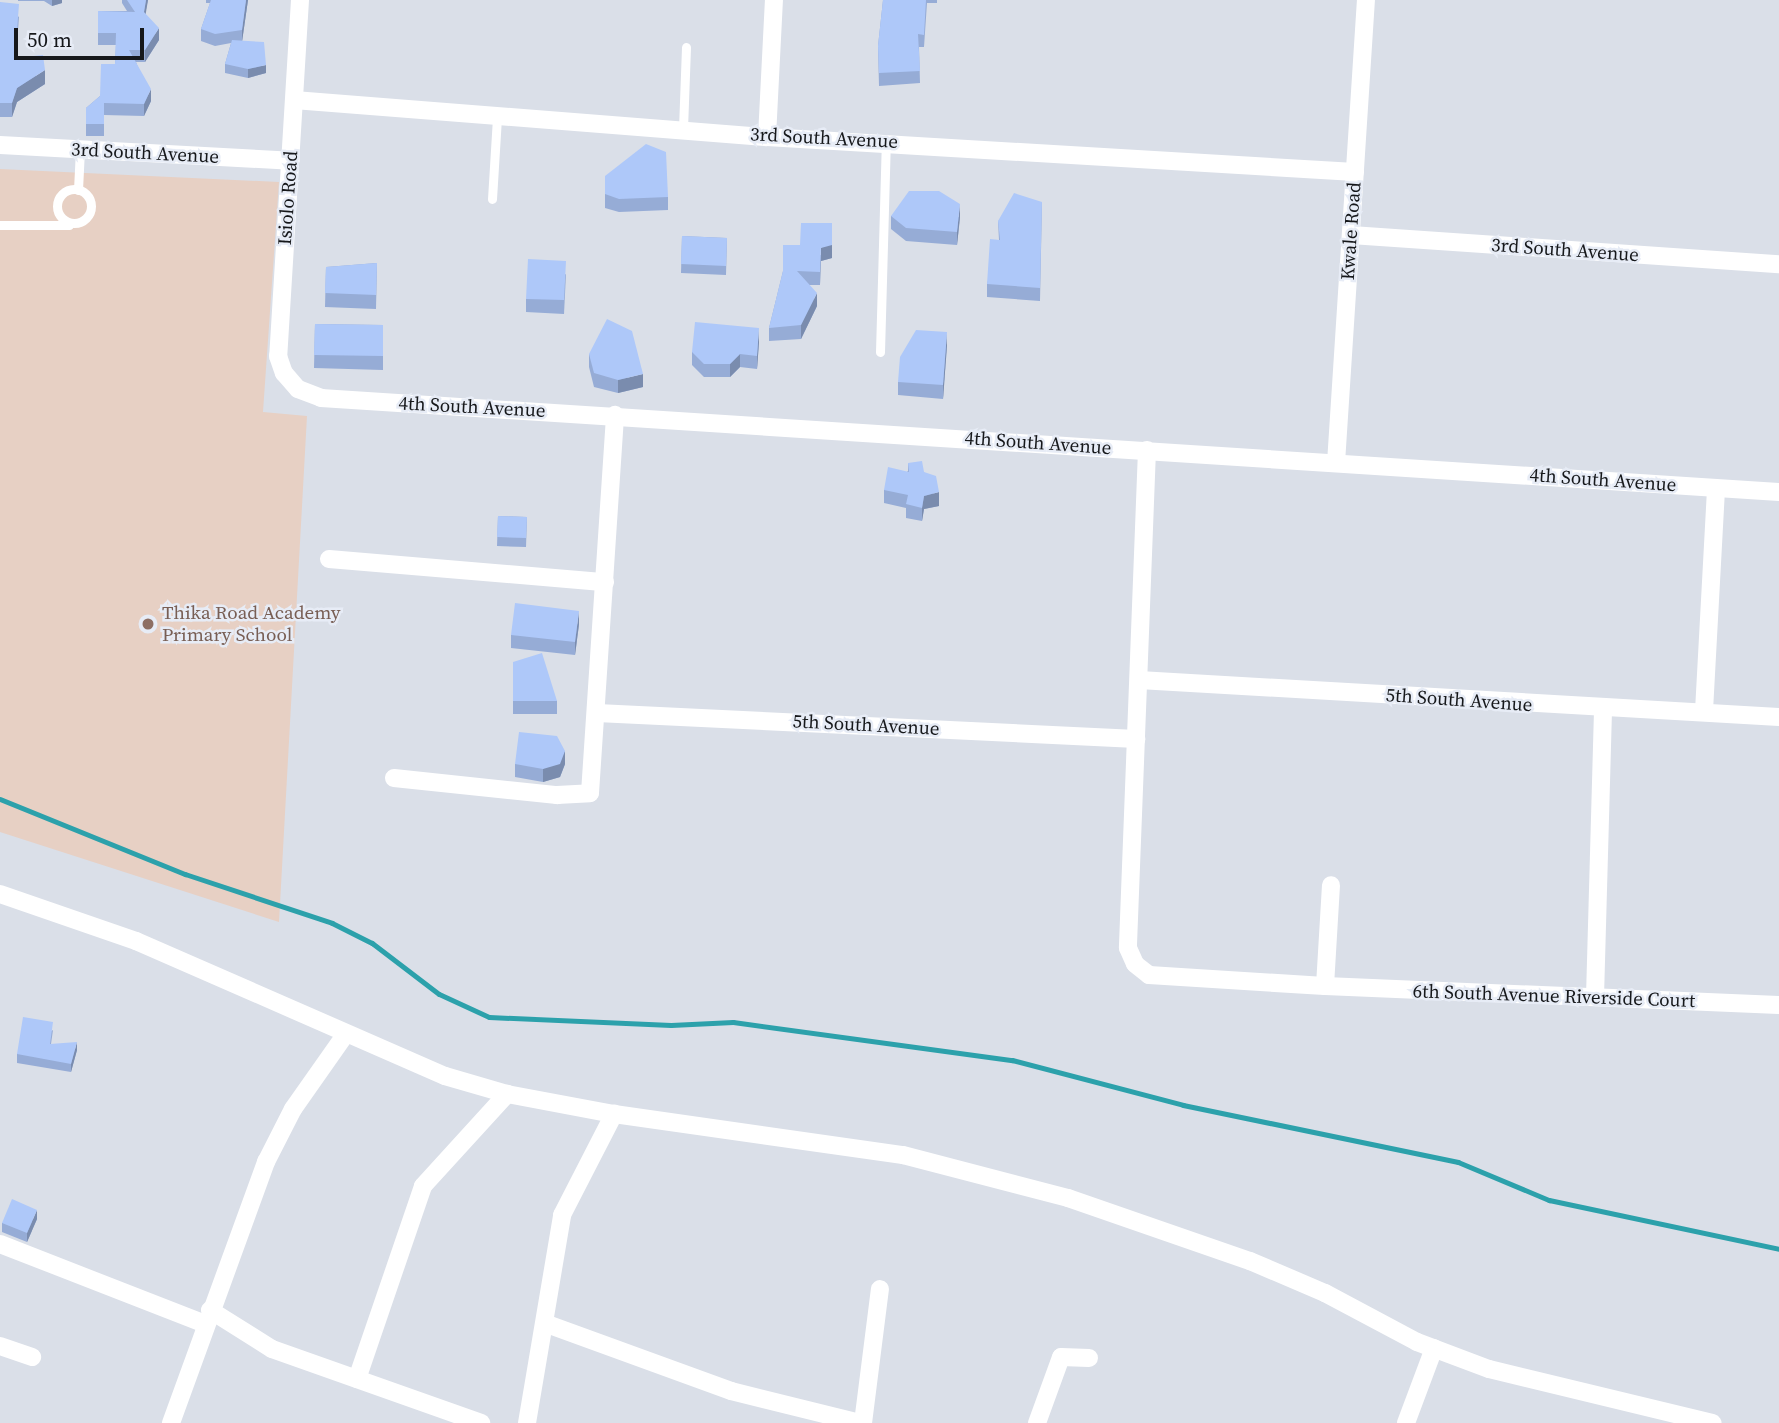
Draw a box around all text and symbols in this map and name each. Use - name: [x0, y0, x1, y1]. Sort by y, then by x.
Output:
- scale bar: [18, 14, 147, 58]
- text: 50 m: [27, 25, 72, 54]
- street label: 3rd South Avenue: [750, 123, 898, 153]
- street label: 3rd South Avenue: [71, 138, 219, 168]
- street label: Isiolo Road: [273, 150, 303, 246]
- street label: Kwale Road: [1336, 181, 1366, 281]
- street label: 3rd South Avenue: [1490, 233, 1640, 267]
- street label: 4th South Avenue: [398, 392, 546, 422]
- street label: 4th South Avenue: [964, 427, 1112, 459]
- street label: 4th South Avenue: [1529, 464, 1677, 496]
- place label: Thika Road Academy Primary School: [162, 602, 340, 646]
- marker: Thika Road Academy Primary School: [140, 616, 156, 632]
- street label: 5th South Avenue: [1385, 684, 1533, 716]
- street label: 5th South Avenue: [792, 710, 940, 740]
- street label: 6th South Avenue Riverside Court: [1412, 980, 1696, 1012]

